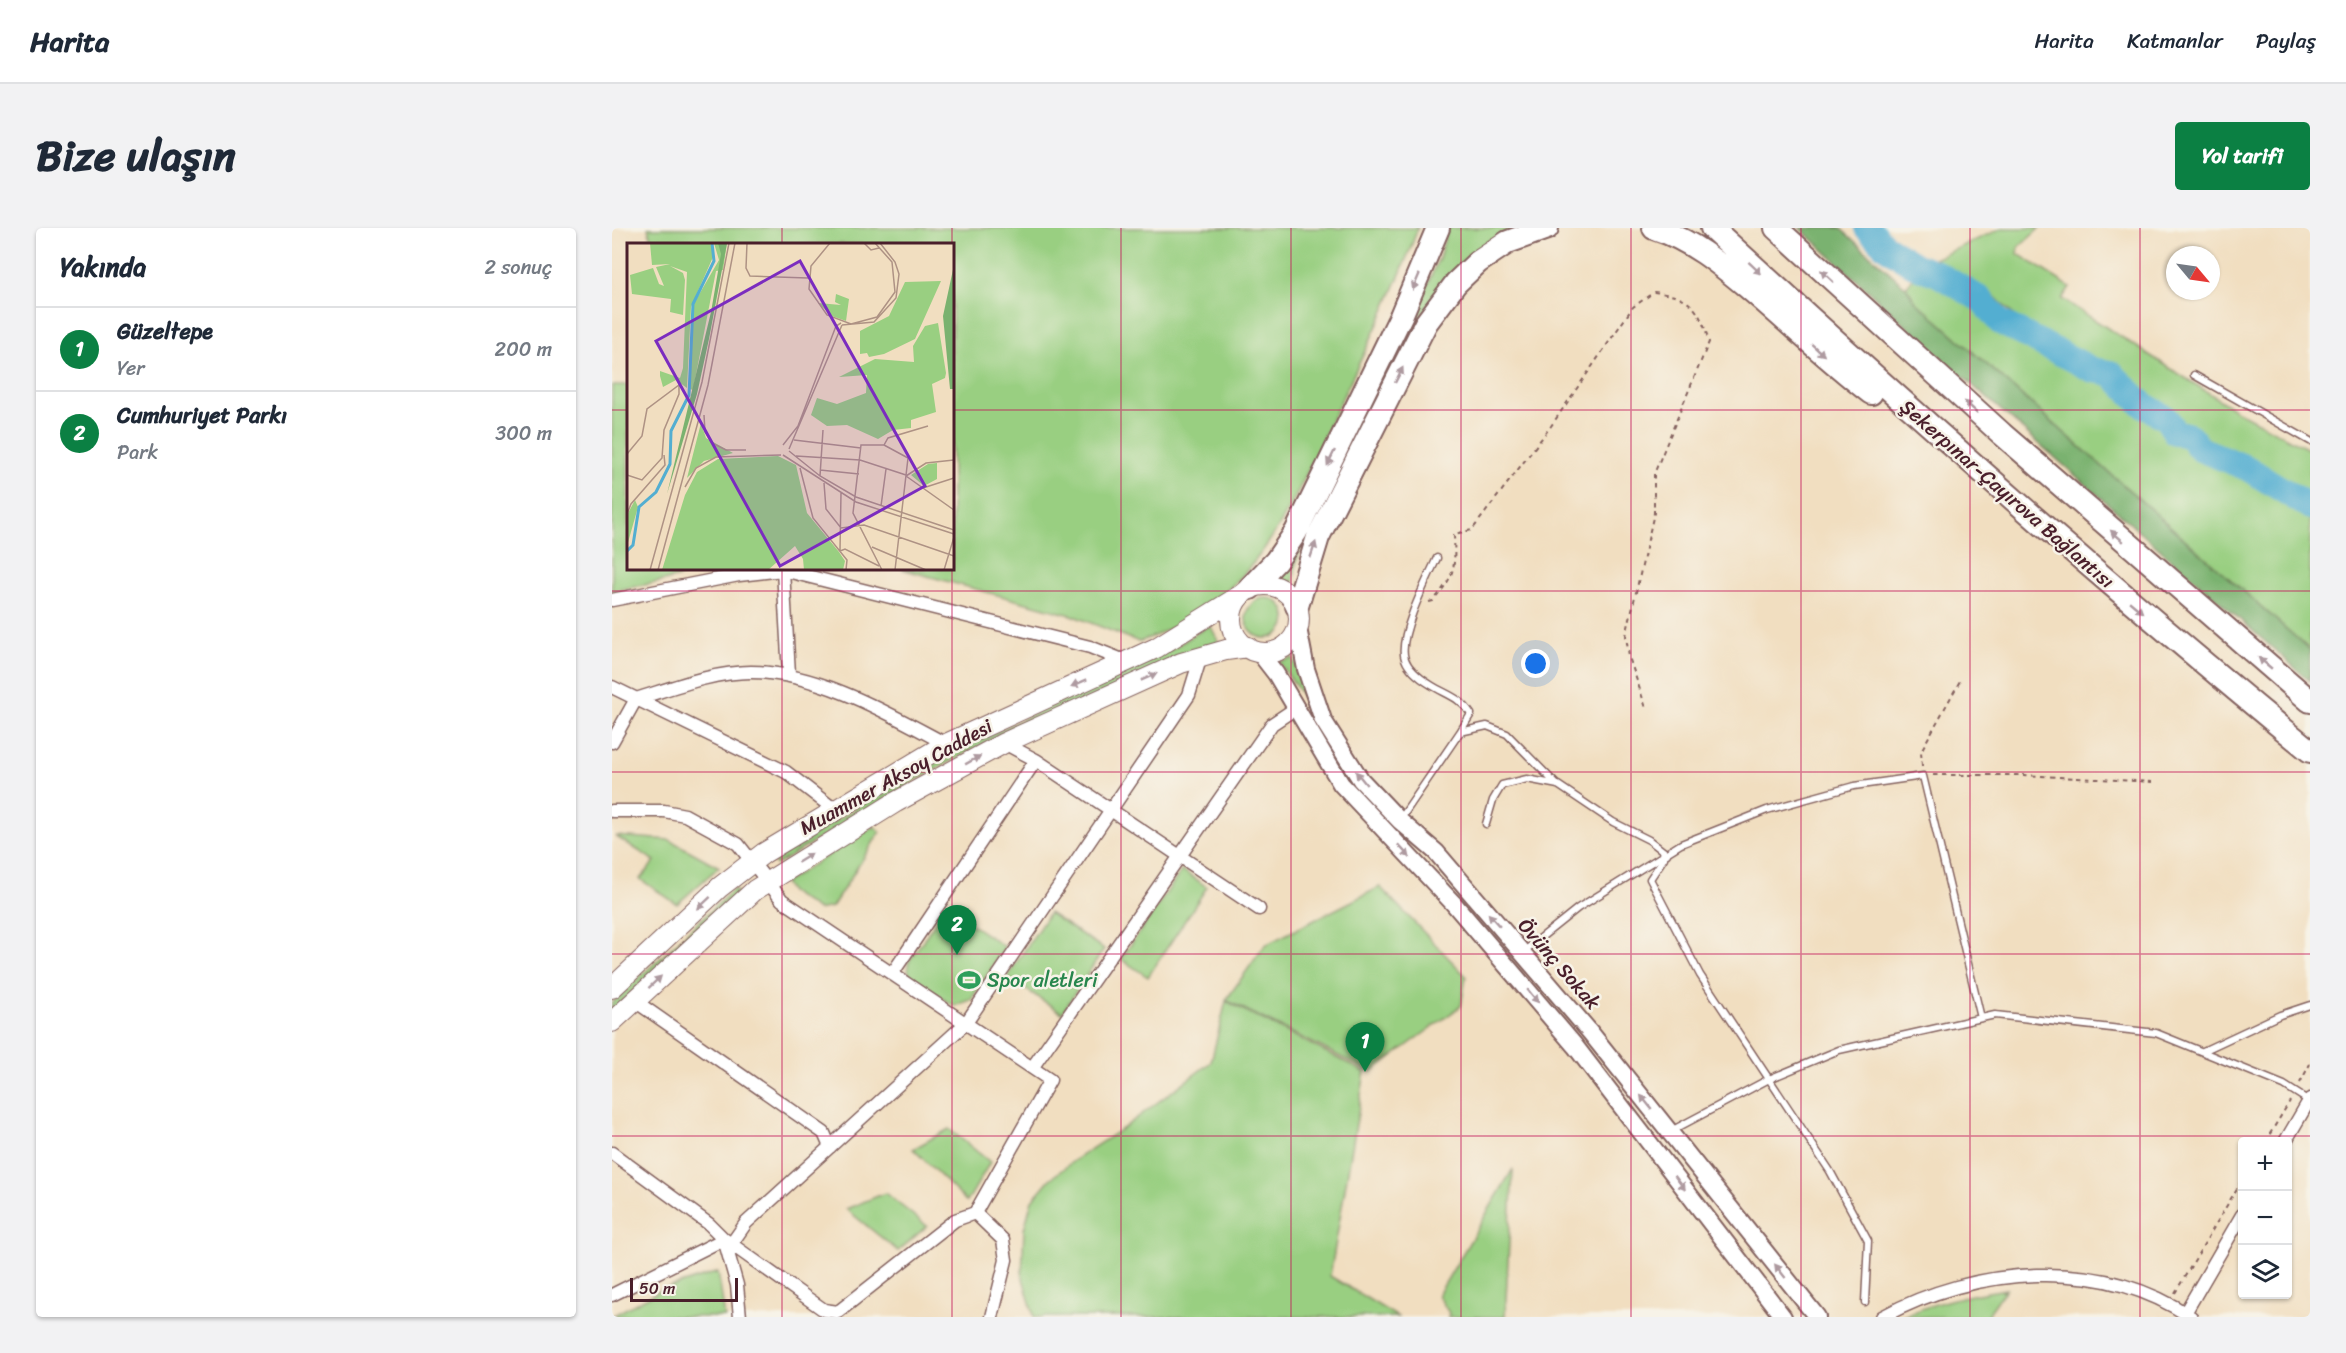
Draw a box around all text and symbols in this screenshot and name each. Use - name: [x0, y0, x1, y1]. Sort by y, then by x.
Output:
- text: Harita: [30, 17, 109, 66]
- text: Harita: [2034, 22, 2094, 60]
- text: Katmanlar: [2127, 22, 2223, 60]
- text: Paylaş: [2256, 22, 2316, 60]
- text: Bize ulaşın: [36, 119, 236, 193]
- button: Yol tarifi: [2175, 122, 2310, 190]
- inset map: [627, 243, 954, 570]
- text: Yakında: [60, 244, 146, 290]
- north arrow: [2166, 246, 2220, 300]
- text: 2 sonuç: [484, 250, 552, 285]
- one-way arrow: [1747, 261, 1762, 274]
- one-way arrow: [1821, 269, 1835, 283]
- one-way arrow: [1411, 274, 1421, 292]
- text: Güzeltepe: [117, 312, 213, 351]
- text: 1: [75, 332, 84, 367]
- text: 200 m: [495, 332, 552, 367]
- one-way arrow: [1810, 342, 1824, 356]
- text: Yer: [117, 351, 144, 386]
- one-way arrow: [1394, 367, 1404, 384]
- street label: Şekerpınar-Çayırova Bağlantısı: [1891, 390, 2123, 598]
- text: Cumhuriyet Parkı: [117, 396, 287, 435]
- one-way arrow: [1964, 400, 1979, 414]
- text: 2: [74, 416, 85, 451]
- text: 300 m: [495, 416, 552, 451]
- text: Park: [117, 435, 158, 470]
- one-way arrow: [1327, 449, 1336, 466]
- one-way arrow: [2110, 530, 2125, 543]
- one-way arrow: [1309, 541, 1318, 559]
- one-way arrow: [2128, 600, 2144, 613]
- your location: [1521, 649, 1550, 678]
- one-way arrow: [2257, 657, 2273, 670]
- one-way arrow: [1141, 672, 1159, 682]
- one-way arrow: [1071, 678, 1088, 687]
- street label: Muammer Aksoy Caddesi: [793, 709, 1000, 845]
- one-way arrow: [965, 755, 982, 765]
- one-way arrow: [1355, 771, 1367, 786]
- one-way arrow: [1396, 843, 1410, 857]
- one-way arrow: [797, 853, 813, 864]
- one-way arrow: [696, 896, 711, 910]
- pin: 2: [938, 906, 976, 955]
- street label: Övünç Sokak: [1509, 910, 1610, 1018]
- one-way arrow: [1488, 913, 1501, 928]
- place label: Spor aletleri: [987, 963, 1099, 998]
- sports icon: Spor aletleri: [956, 967, 982, 993]
- one-way arrow: [647, 975, 662, 989]
- one-way arrow: [1526, 988, 1539, 1003]
- pin: 1: [1346, 1022, 1384, 1072]
- one-way arrow: [1640, 1095, 1653, 1110]
- map controls: [2238, 1137, 2292, 1299]
- button: +: [2238, 1137, 2292, 1191]
- one-way arrow: [1673, 1175, 1685, 1190]
- button: −: [2238, 1191, 2292, 1245]
- button: layers: [2238, 1245, 2292, 1299]
- one-way arrow: [1774, 1263, 1787, 1279]
- text: 50 m: [639, 1274, 675, 1303]
- scale bar: [630, 1275, 738, 1302]

